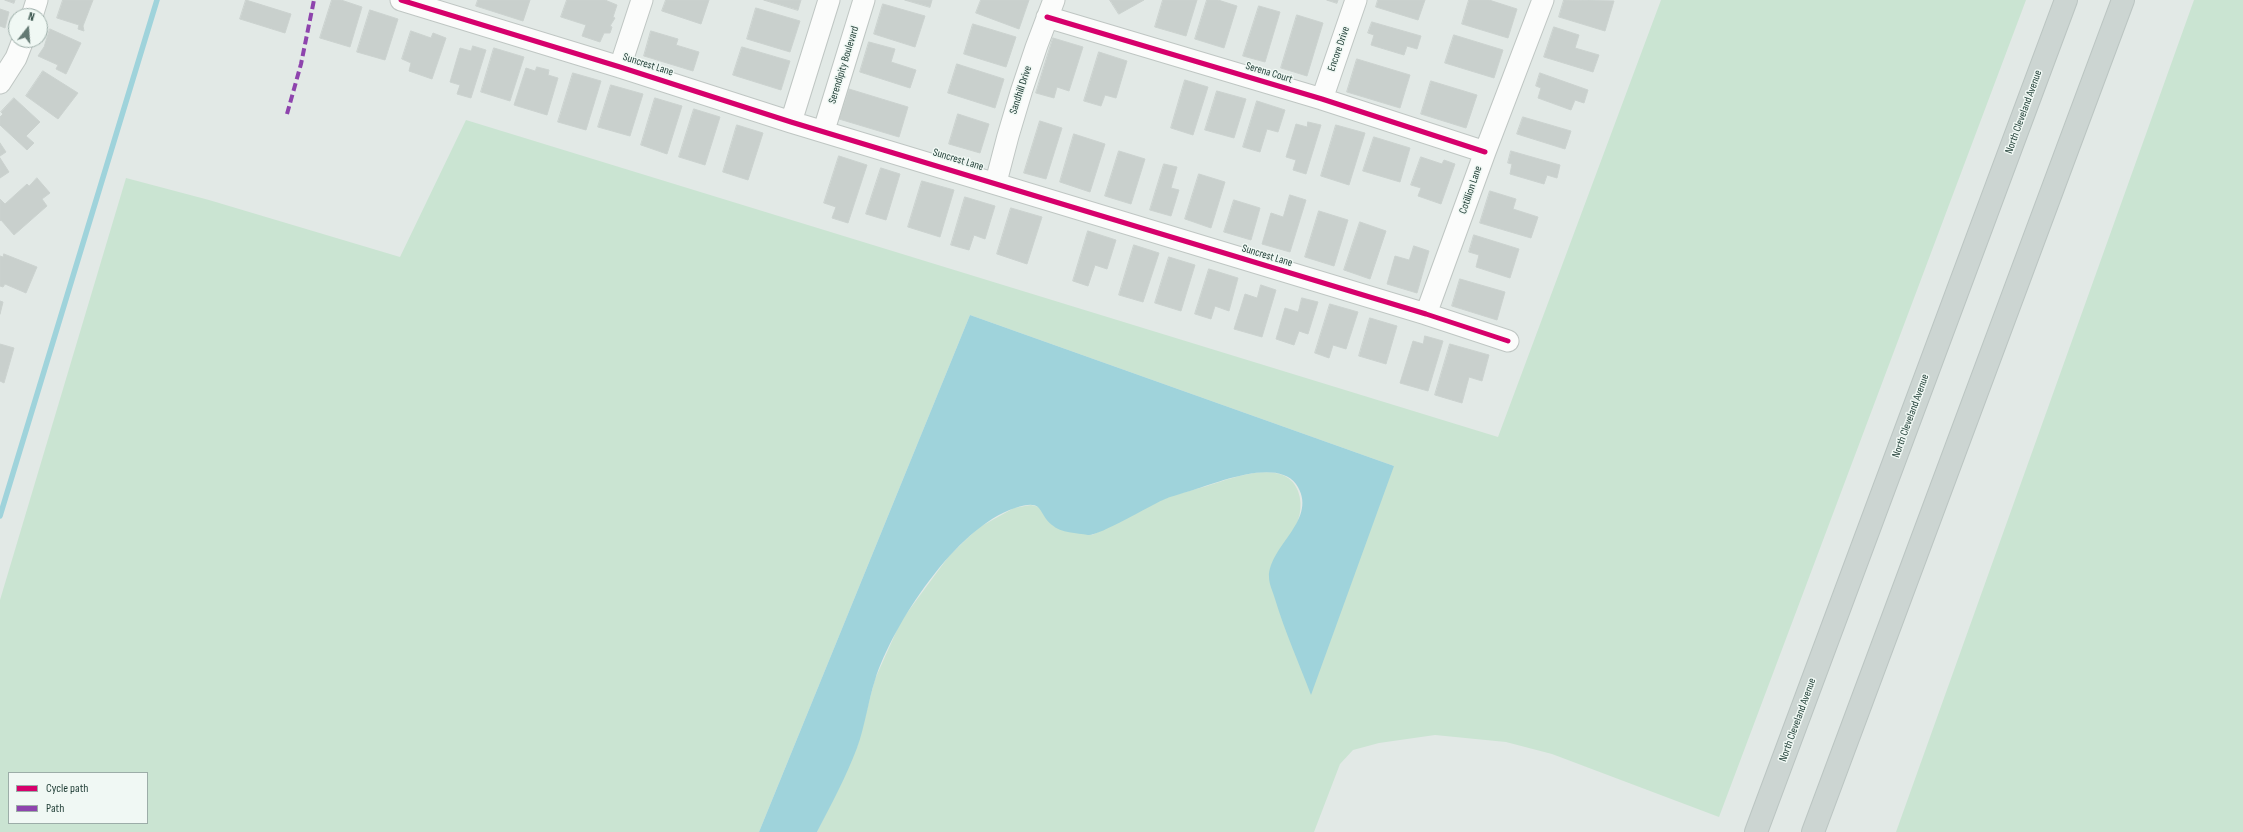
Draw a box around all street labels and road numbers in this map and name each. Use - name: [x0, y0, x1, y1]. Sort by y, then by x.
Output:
- street label: Serendipity Boulevard: [826, 25, 862, 105]
- street label: Encore Drive: [1325, 25, 1353, 73]
- street label: Suncrest Lane: [621, 51, 675, 79]
- street label: Serena Court: [1244, 60, 1294, 86]
- street label: Sandhill Drive: [1007, 64, 1035, 116]
- street label: North Cleveland Avenue: [2003, 68, 2045, 156]
- street label: Suncrest Lane: [931, 146, 985, 174]
- street label: Cotillion Lane: [1457, 164, 1485, 216]
- street label: Suncrest Lane: [1240, 242, 1294, 270]
- street label: North Cleveland Avenue: [1890, 372, 1932, 460]
- street label: North Cleveland Avenue: [1777, 676, 1819, 764]

